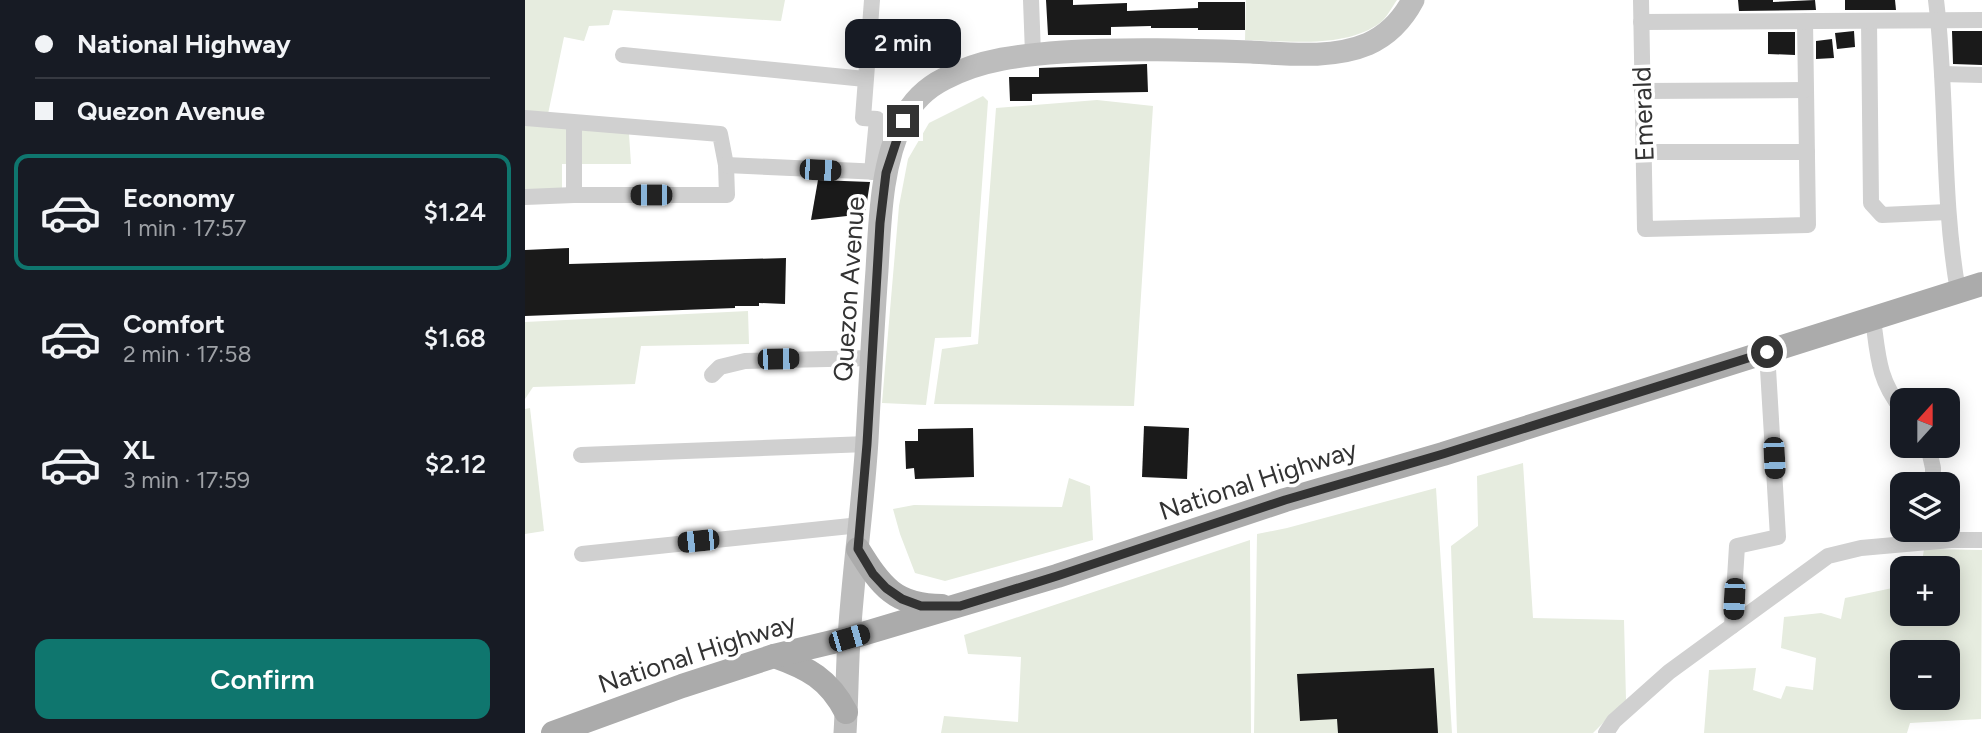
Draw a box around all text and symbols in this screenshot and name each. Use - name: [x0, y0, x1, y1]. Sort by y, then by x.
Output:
- callout: 2 min: [845, 19, 961, 68]
- text: National Highway: [77, 28, 291, 60]
- text: 2 min: [874, 29, 932, 57]
- street label: Emerald: [1625, 66, 1661, 162]
- text: Quezon Avenue: [77, 95, 265, 127]
- route end: [887, 105, 919, 137]
- car: [799, 158, 842, 182]
- icon: car: [39, 181, 102, 244]
- text: Economy: [123, 182, 235, 214]
- car: [631, 185, 673, 206]
- street label: Quezon Avenue: [827, 195, 871, 383]
- text: $1.24: [423, 196, 486, 228]
- text: 1 min · 17:57: [123, 214, 246, 242]
- icon: car: [39, 307, 102, 370]
- text: Comfort: [123, 308, 225, 340]
- text: $1.68: [424, 322, 486, 354]
- route start: [1751, 336, 1783, 368]
- text: 2 min · 17:58: [123, 340, 252, 368]
- car: [757, 348, 800, 370]
- north arrow: [1890, 388, 1960, 458]
- map controls: [1890, 388, 1960, 710]
- icon: car: [39, 433, 102, 496]
- street label: National Highway: [1155, 433, 1361, 527]
- text: XL: [123, 434, 155, 466]
- car: [1763, 436, 1786, 480]
- text: $2.12: [425, 448, 486, 480]
- text: 3 min · 17:59: [123, 466, 250, 494]
- button: layers: [1890, 472, 1960, 542]
- car: [677, 528, 720, 554]
- button: +: [1890, 556, 1960, 626]
- car: [1723, 577, 1746, 621]
- street label: National Highway: [594, 606, 800, 700]
- car: [826, 622, 873, 654]
- button: Confirm: [35, 639, 490, 719]
- button: −: [1890, 640, 1960, 710]

